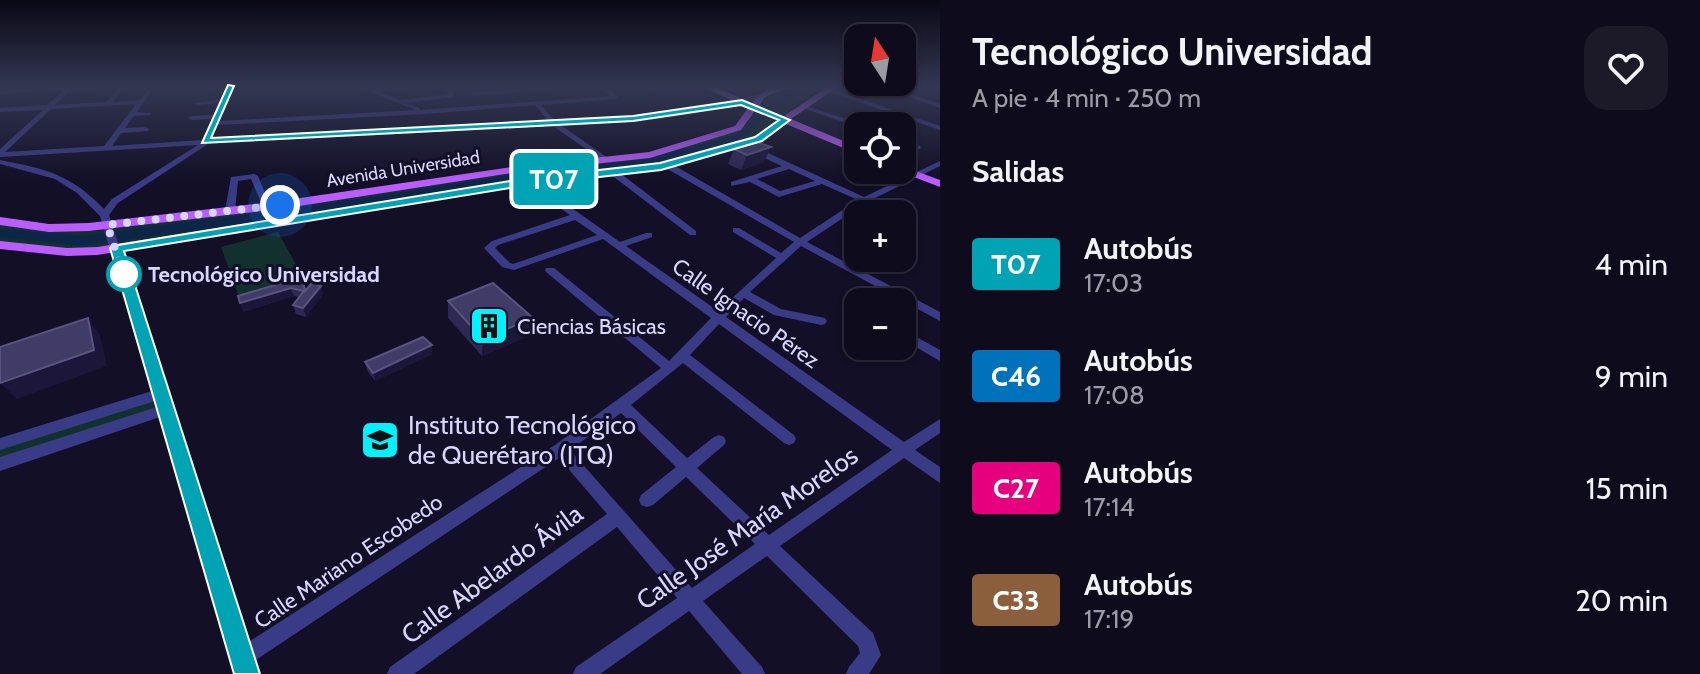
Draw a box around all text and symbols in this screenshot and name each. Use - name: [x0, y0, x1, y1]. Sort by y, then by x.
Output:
- north arrow: [844, 24, 916, 96]
- map controls: [844, 24, 916, 360]
- button: heart: [1584, 26, 1668, 110]
- text: Tecnológico Universidad: [972, 28, 1373, 75]
- text: A pie · 4 min · 250 m: [972, 82, 1201, 114]
- button: locate: [844, 112, 916, 184]
- street label: Avenida Universidad: [325, 146, 481, 192]
- line badge: T07: [508, 153, 600, 205]
- text: Salidas: [972, 153, 1064, 190]
- text: T07: [529, 162, 579, 196]
- your location: [260, 185, 300, 225]
- button: +: [844, 200, 916, 272]
- text: Autobús: [1084, 230, 1193, 267]
- text: 4 min: [1594, 246, 1668, 283]
- text: T07: [991, 247, 1041, 281]
- street label: Calle Ignacio Pérez: [667, 253, 824, 374]
- marker: Tecnológico Universidad: [107, 257, 141, 291]
- place label: Tecnológico Universidad: [148, 261, 380, 288]
- text: 17:03: [1084, 267, 1143, 299]
- button: −: [844, 288, 916, 360]
- building icon: Ciencias Básicas: [468, 305, 510, 347]
- place label: Ciencias Básicas: [517, 313, 666, 340]
- text: Autobús: [1084, 342, 1193, 379]
- text: 9 min: [1595, 358, 1668, 395]
- text: C46: [991, 359, 1041, 393]
- text: 17:08: [1084, 379, 1145, 411]
- place label: Instituto Tecnológico de Querétaro (ITQ): [408, 409, 636, 471]
- school or university icon: Instituto Tecnológico de Querétaro (ITQ): [359, 419, 401, 461]
- street label: Calle José María Morelos: [630, 439, 864, 617]
- text: Autobús: [1084, 454, 1193, 491]
- text: 15 min: [1586, 470, 1668, 507]
- text: C27: [993, 471, 1039, 505]
- street label: Calle Mariano Escobedo: [249, 488, 448, 634]
- text: 17:14: [1084, 491, 1134, 523]
- street label: Calle Abelardo Ávila: [395, 497, 589, 651]
- text: Autobús: [1084, 566, 1193, 603]
- text: 20 min: [1575, 582, 1668, 619]
- text: C33: [992, 583, 1040, 617]
- text: 17:19: [1084, 603, 1134, 635]

